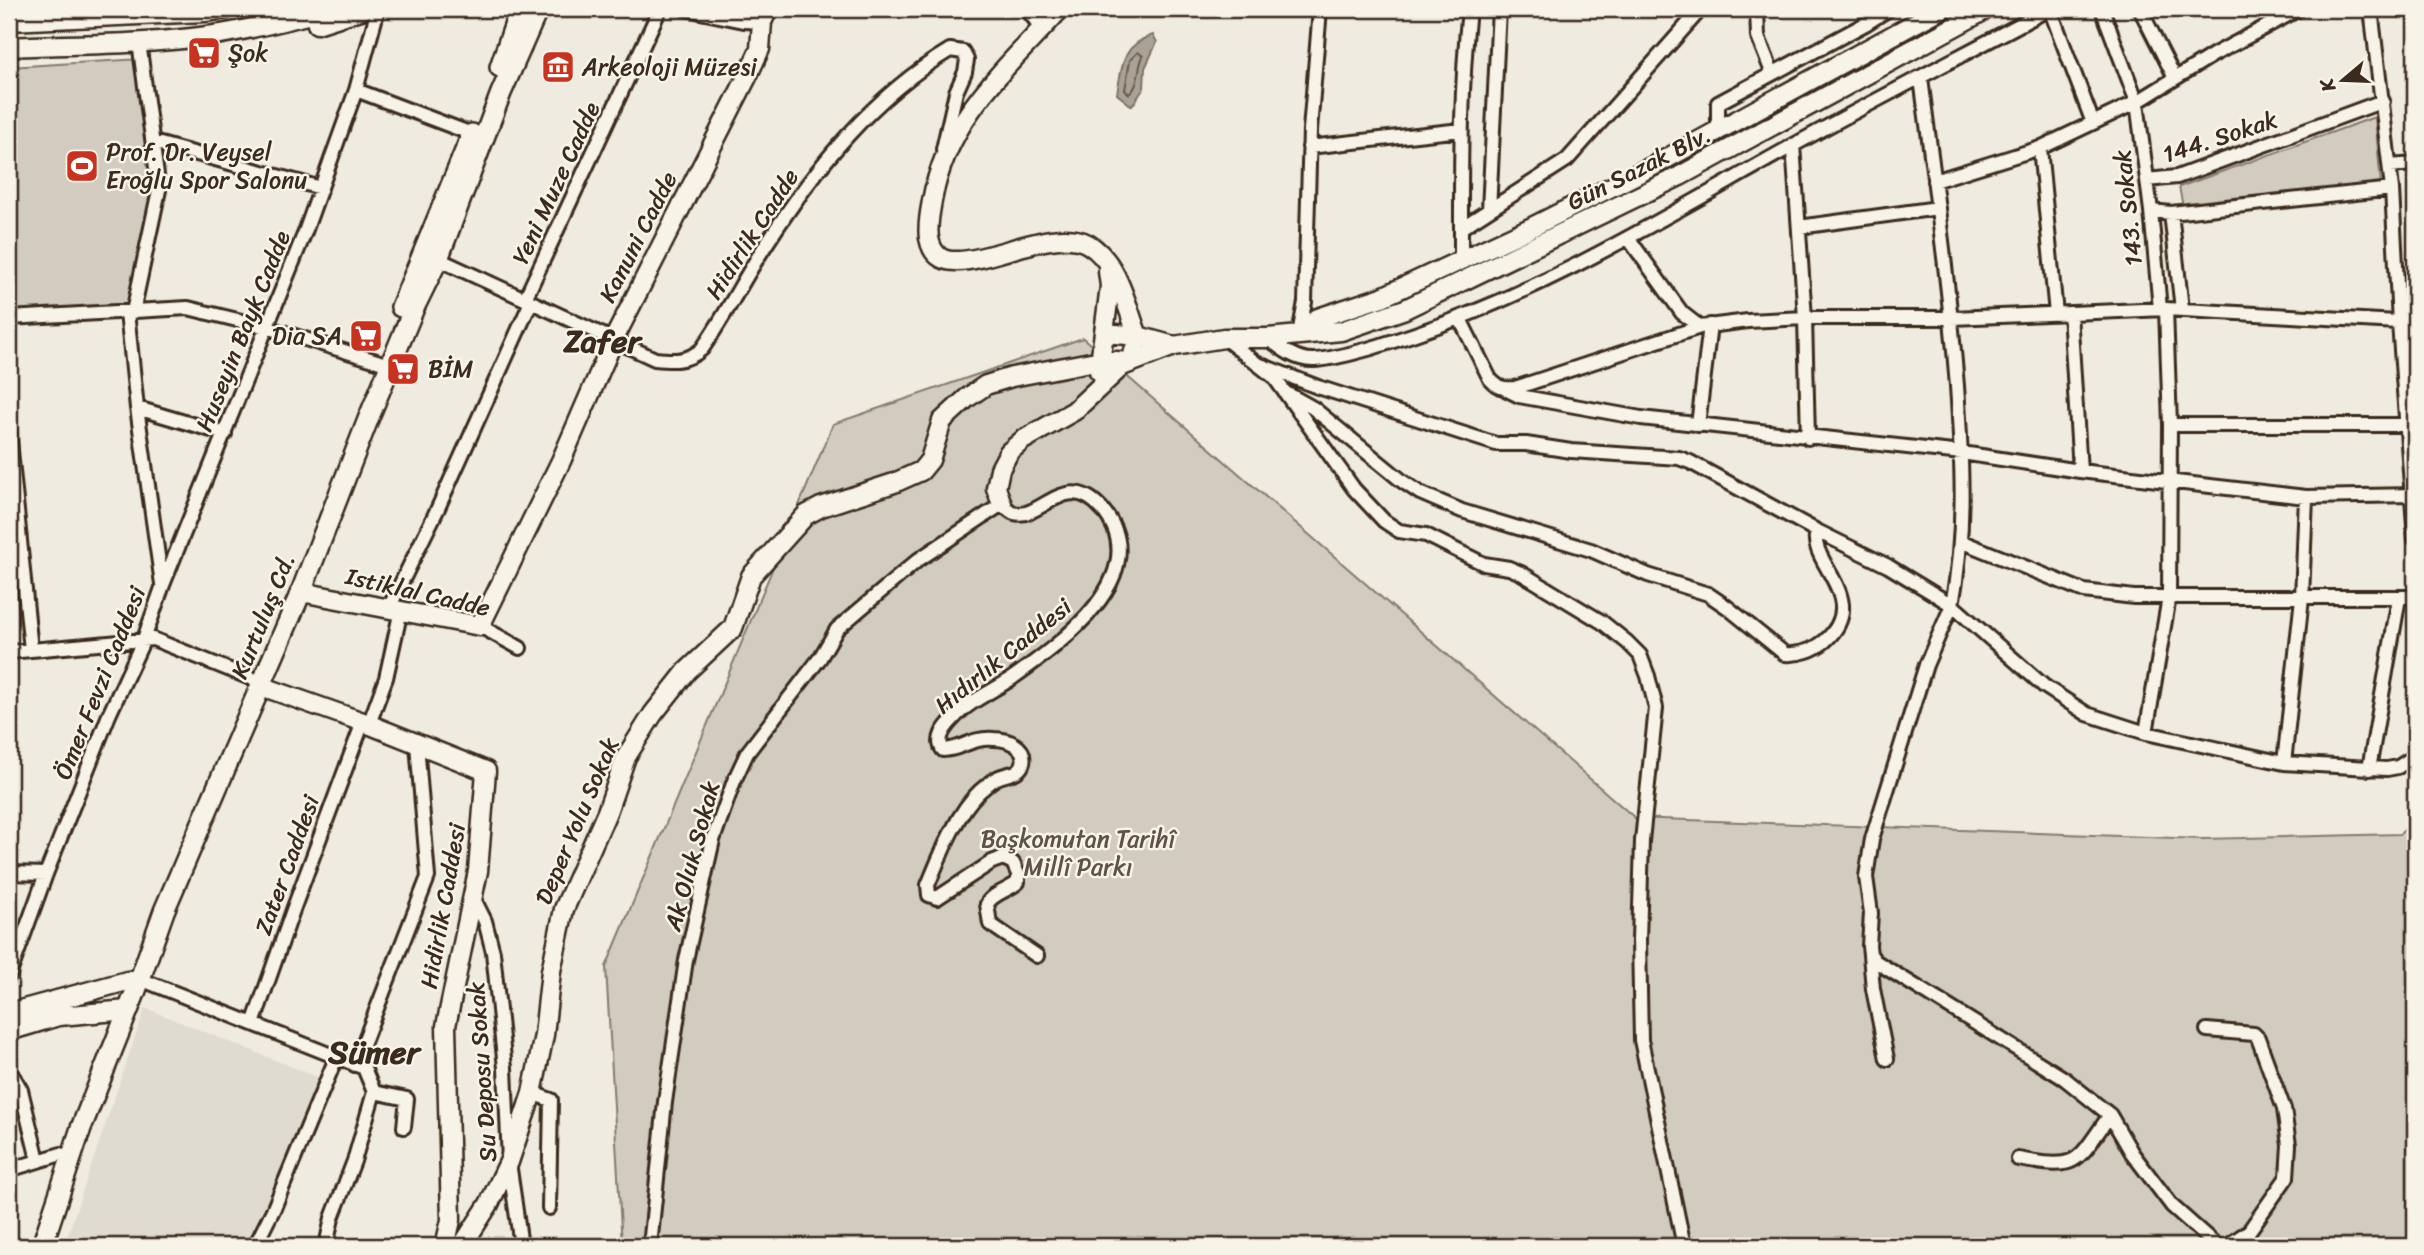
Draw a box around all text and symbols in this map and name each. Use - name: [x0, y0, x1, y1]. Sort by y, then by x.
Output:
- place label: Şok: [228, 32, 268, 74]
- supermarket icon: Şok: [185, 34, 223, 72]
- place label: Arkeoloji Müzesi: [581, 46, 757, 88]
- north arrow: [2308, 46, 2378, 116]
- museum icon: Arkeoloji Müzesi: [539, 48, 577, 86]
- text: K: [2309, 73, 2345, 97]
- street label: Yeni Muze Cadde: [500, 94, 612, 271]
- street label: 144. Sokak: [2157, 99, 2283, 175]
- street label: Gün Sazak Blv.: [1559, 114, 1719, 222]
- place label: Prof. Dr. Veysel Eroğlu Spor Salonu: [106, 131, 307, 201]
- sports icon: Prof. Dr. Veysel Eroğlu Spor Salonu: [63, 147, 101, 185]
- street label: 143. Sokak: [2101, 147, 2155, 268]
- street label: Hidirlik Cadde: [694, 160, 810, 308]
- street label: Kanuni Cadde: [587, 164, 689, 310]
- street label: Huseyin Bayk Cadde: [183, 223, 303, 438]
- district label: Zafer: [562, 313, 643, 370]
- place label: Dia SA: [272, 315, 342, 357]
- supermarket icon: Dia SA: [347, 317, 385, 355]
- place label: BİM: [428, 348, 474, 390]
- supermarket icon: BİM: [384, 350, 422, 388]
- street label: Kurtuluş Cd.: [219, 547, 307, 685]
- street label: Istiklal Cadde: [341, 555, 494, 629]
- street label: Ömer Fevzi Caddesi: [42, 579, 158, 786]
- street label: Hıdırlık Caddesi: [925, 587, 1082, 725]
- street label: Deper Yolu Sokak: [523, 730, 631, 911]
- street label: Ak Oluk Sokak: [652, 776, 732, 937]
- street label: Zater Caddesi: [242, 788, 332, 941]
- park label: Başkomutan Tarihî Millî Parkı: [981, 818, 1178, 888]
- street label: Hidirlik Caddesi: [408, 820, 478, 992]
- street label: Su Deposu Sokak: [455, 980, 509, 1163]
- district label: Sümer: [327, 1024, 423, 1081]

